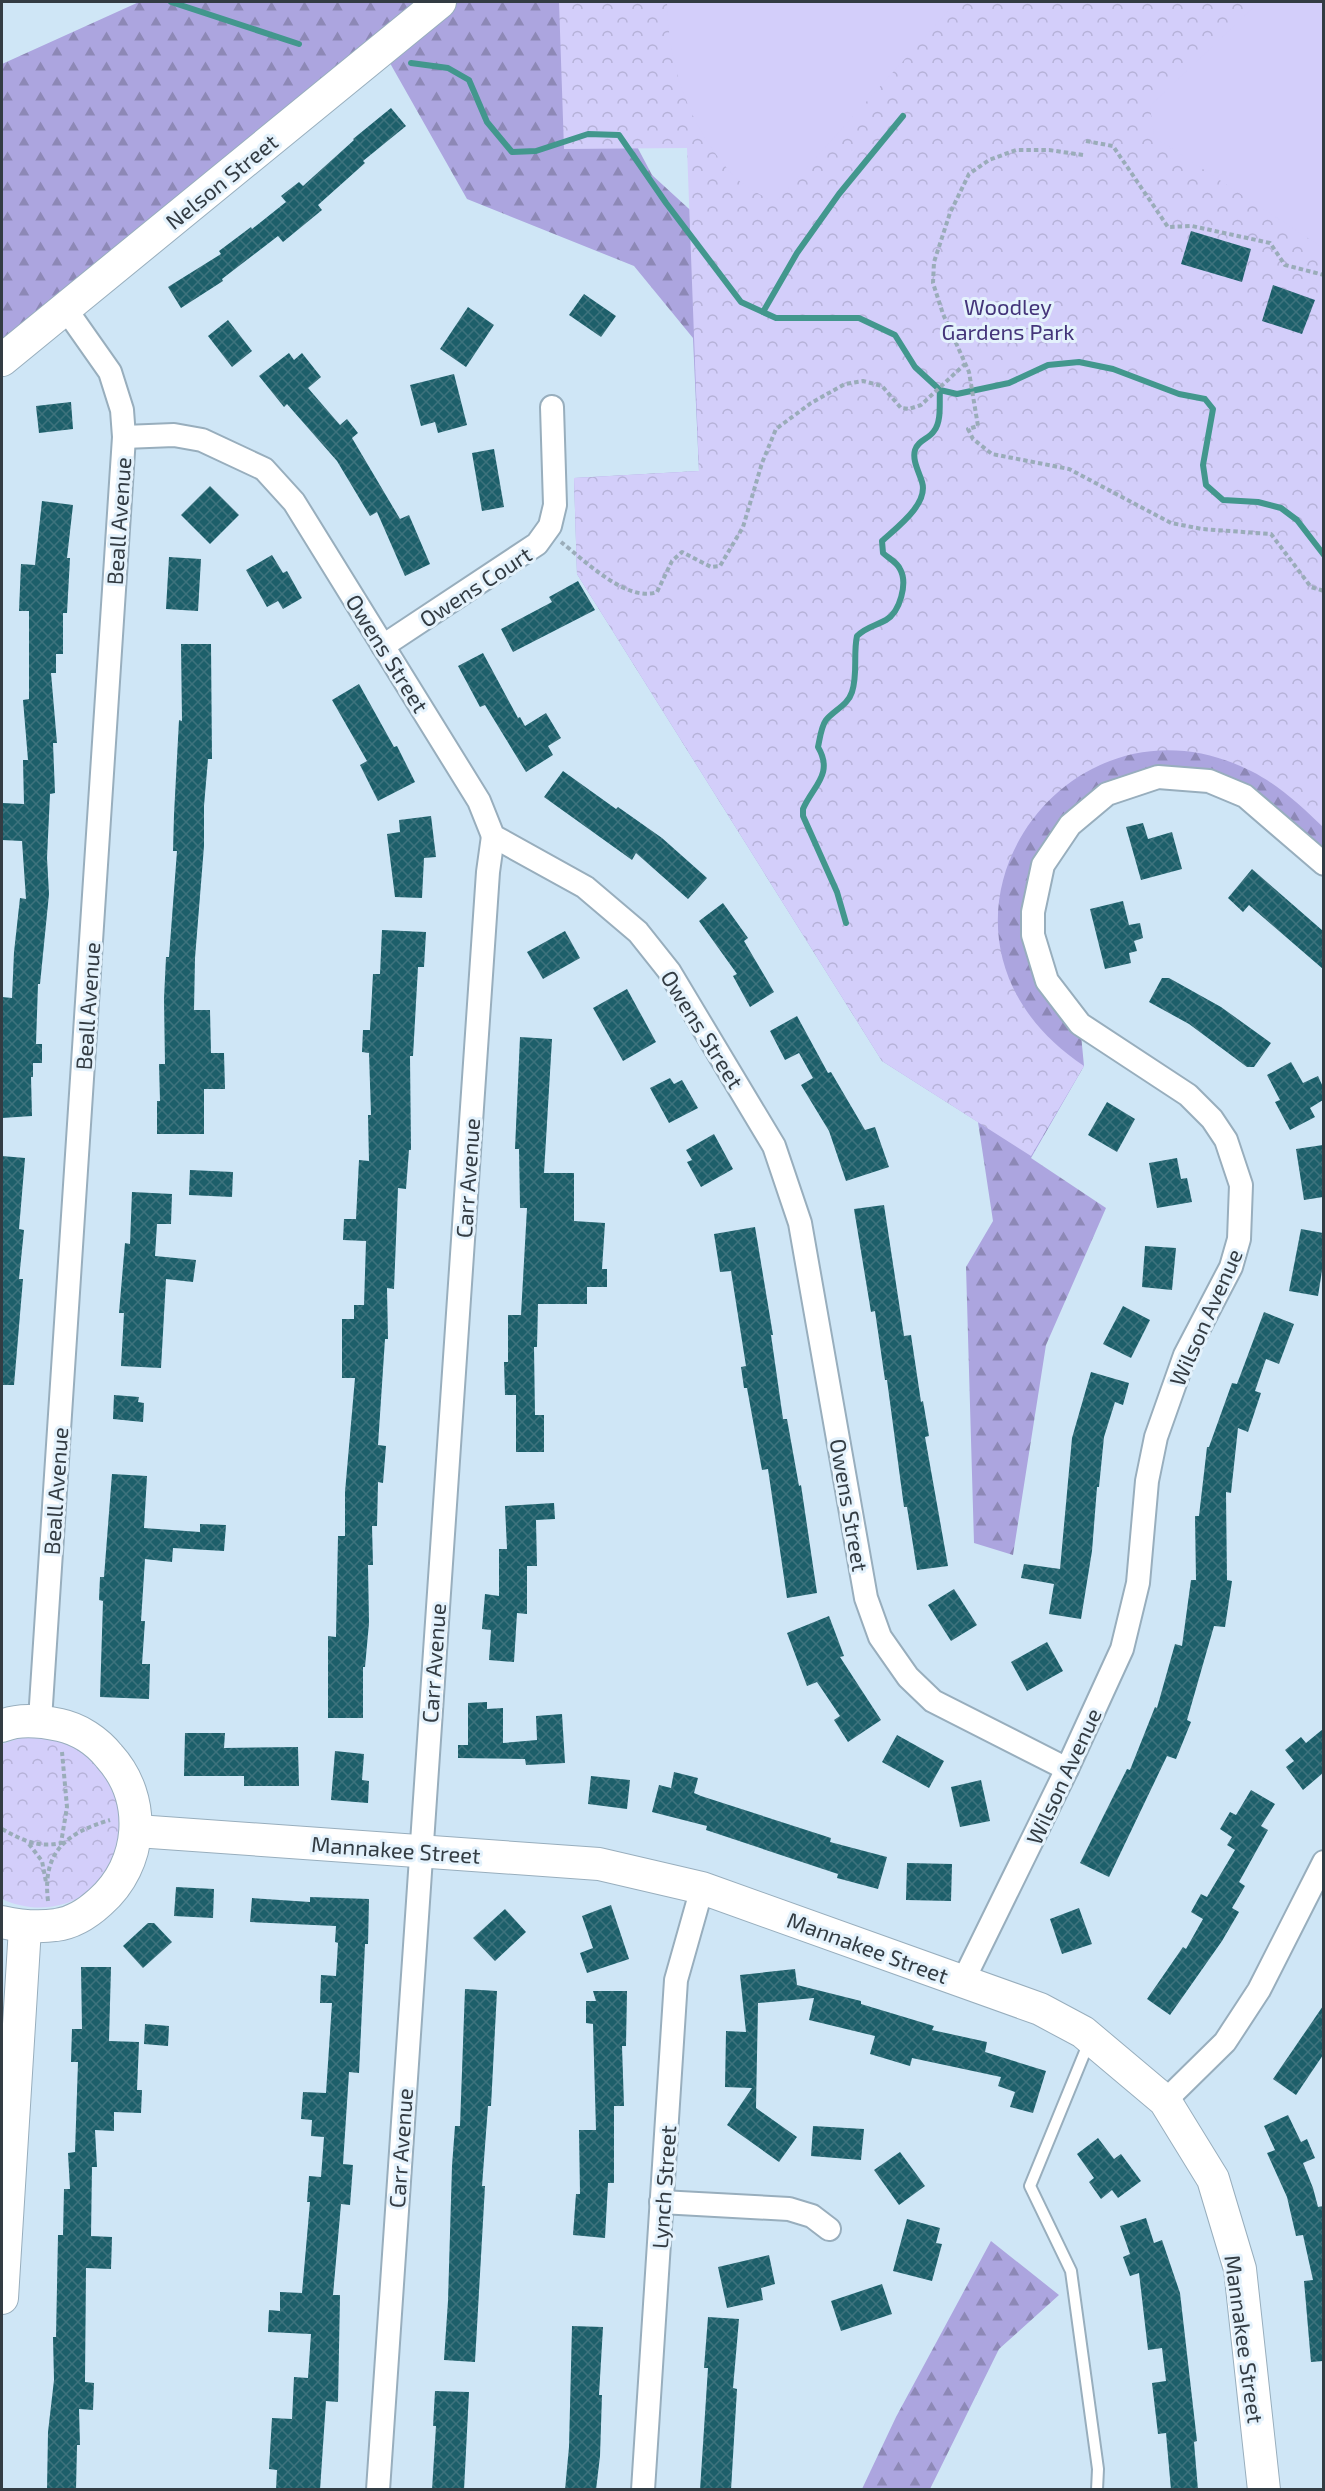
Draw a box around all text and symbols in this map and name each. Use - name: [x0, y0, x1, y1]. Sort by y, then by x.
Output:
- street label: Nelson Street: [160, 128, 282, 234]
- park label: Woodley Gardens Park: [942, 293, 1074, 344]
- street label: Beall Avenue: [101, 456, 135, 586]
- street label: Owens Court: [414, 540, 536, 632]
- street label: Owens Street: [341, 589, 435, 717]
- street label: Beall Avenue: [70, 941, 104, 1071]
- street label: Owens Street: [656, 965, 750, 1093]
- street label: Carr Avenue: [450, 1117, 484, 1239]
- street label: Wilson Avenue: [1163, 1244, 1247, 1390]
- street label: Beall Avenue: [38, 1426, 72, 1556]
- street label: Owens Street: [826, 1436, 874, 1574]
- street label: Carr Avenue: [416, 1602, 450, 1724]
- street label: Wilson Avenue: [1020, 1704, 1106, 1848]
- street label: Mannakee Street: [311, 1830, 481, 1868]
- street label: Mannakee Street: [784, 1906, 952, 1988]
- street label: Carr Avenue: [383, 2087, 417, 2209]
- street label: Lynch Street: [646, 2124, 680, 2250]
- street label: Mannakee Street: [1220, 2253, 1270, 2425]

